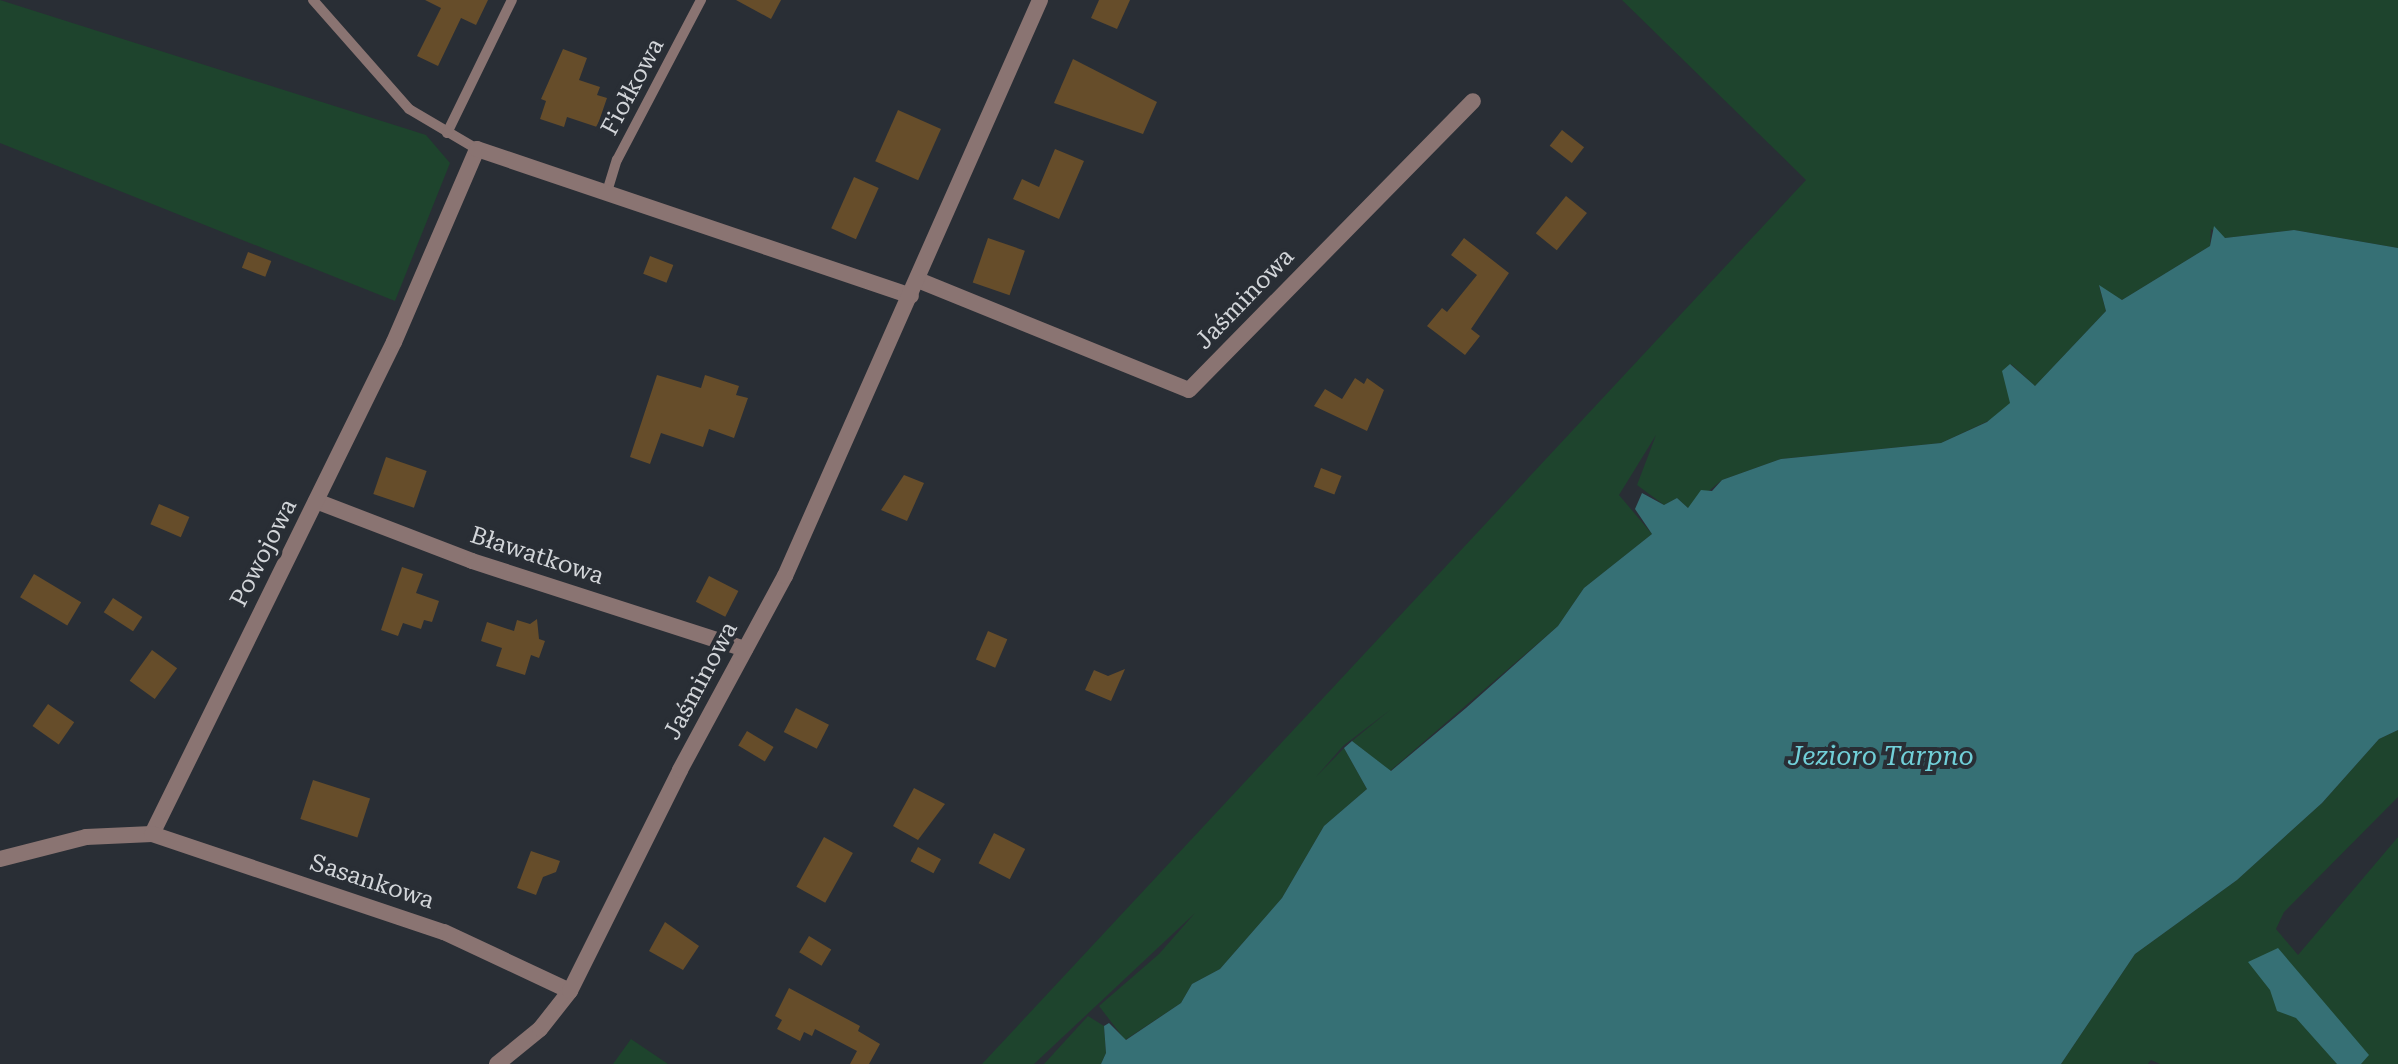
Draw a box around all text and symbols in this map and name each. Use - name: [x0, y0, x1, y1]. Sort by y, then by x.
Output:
- street label: Fiołkowa: [595, 34, 671, 140]
- street label: Jaśminowa: [1190, 243, 1300, 355]
- street label: Powojowa: [225, 494, 303, 612]
- street label: Bławatkowa: [467, 521, 607, 591]
- street label: Jaśminowa: [658, 617, 744, 745]
- water label: Jezioro Tarpno: [1788, 741, 1974, 773]
- street label: Sasankowa: [306, 848, 438, 916]

